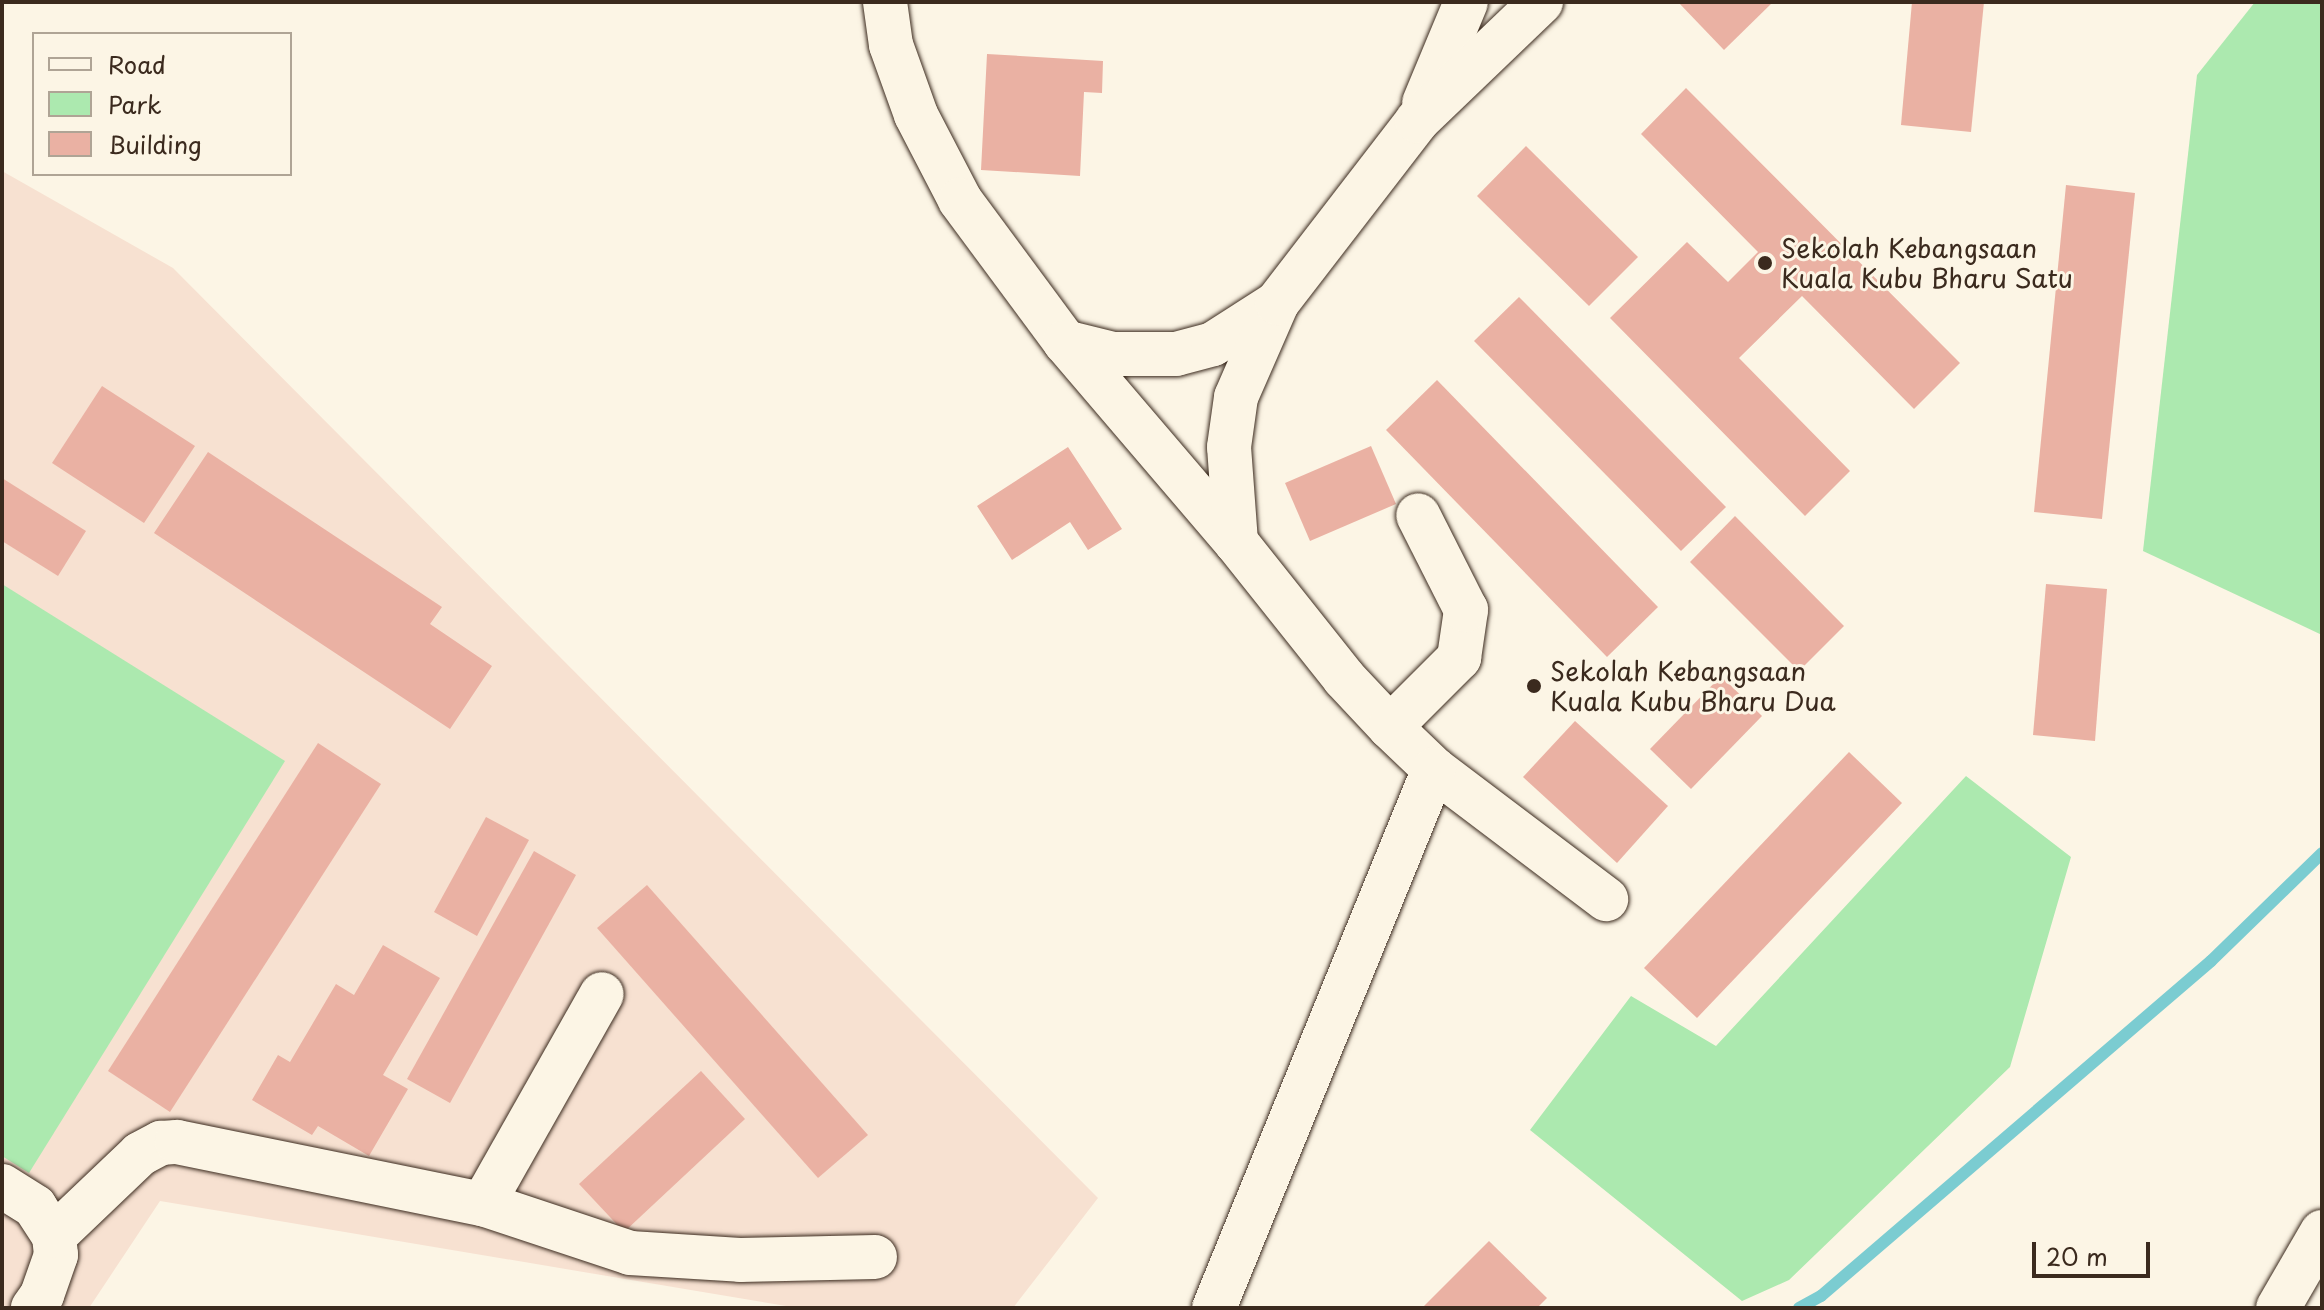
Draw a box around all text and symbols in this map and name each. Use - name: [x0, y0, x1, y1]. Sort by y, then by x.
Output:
- legend: [32, 32, 292, 176]
- text: Road: [108, 46, 166, 82]
- text: Park: [108, 86, 162, 122]
- text: Building: [108, 126, 202, 162]
- place label: Sekolah Kebangsaan Kuala Kubu Bharu Satu: [1781, 232, 2076, 294]
- marker: Sekolah Kebangsaan Kuala Kubu Bharu Satu: [1756, 254, 1774, 272]
- place label: Sekolah Kebangsaan Kuala Kubu Bharu Dua: [1550, 655, 1839, 716]
- marker: Sekolah Kebangsaan Kuala Kubu Bharu Dua: [1525, 677, 1543, 695]
- scale bar: [2036, 1226, 2154, 1276]
- text: 20 m: [2046, 1238, 2108, 1274]

